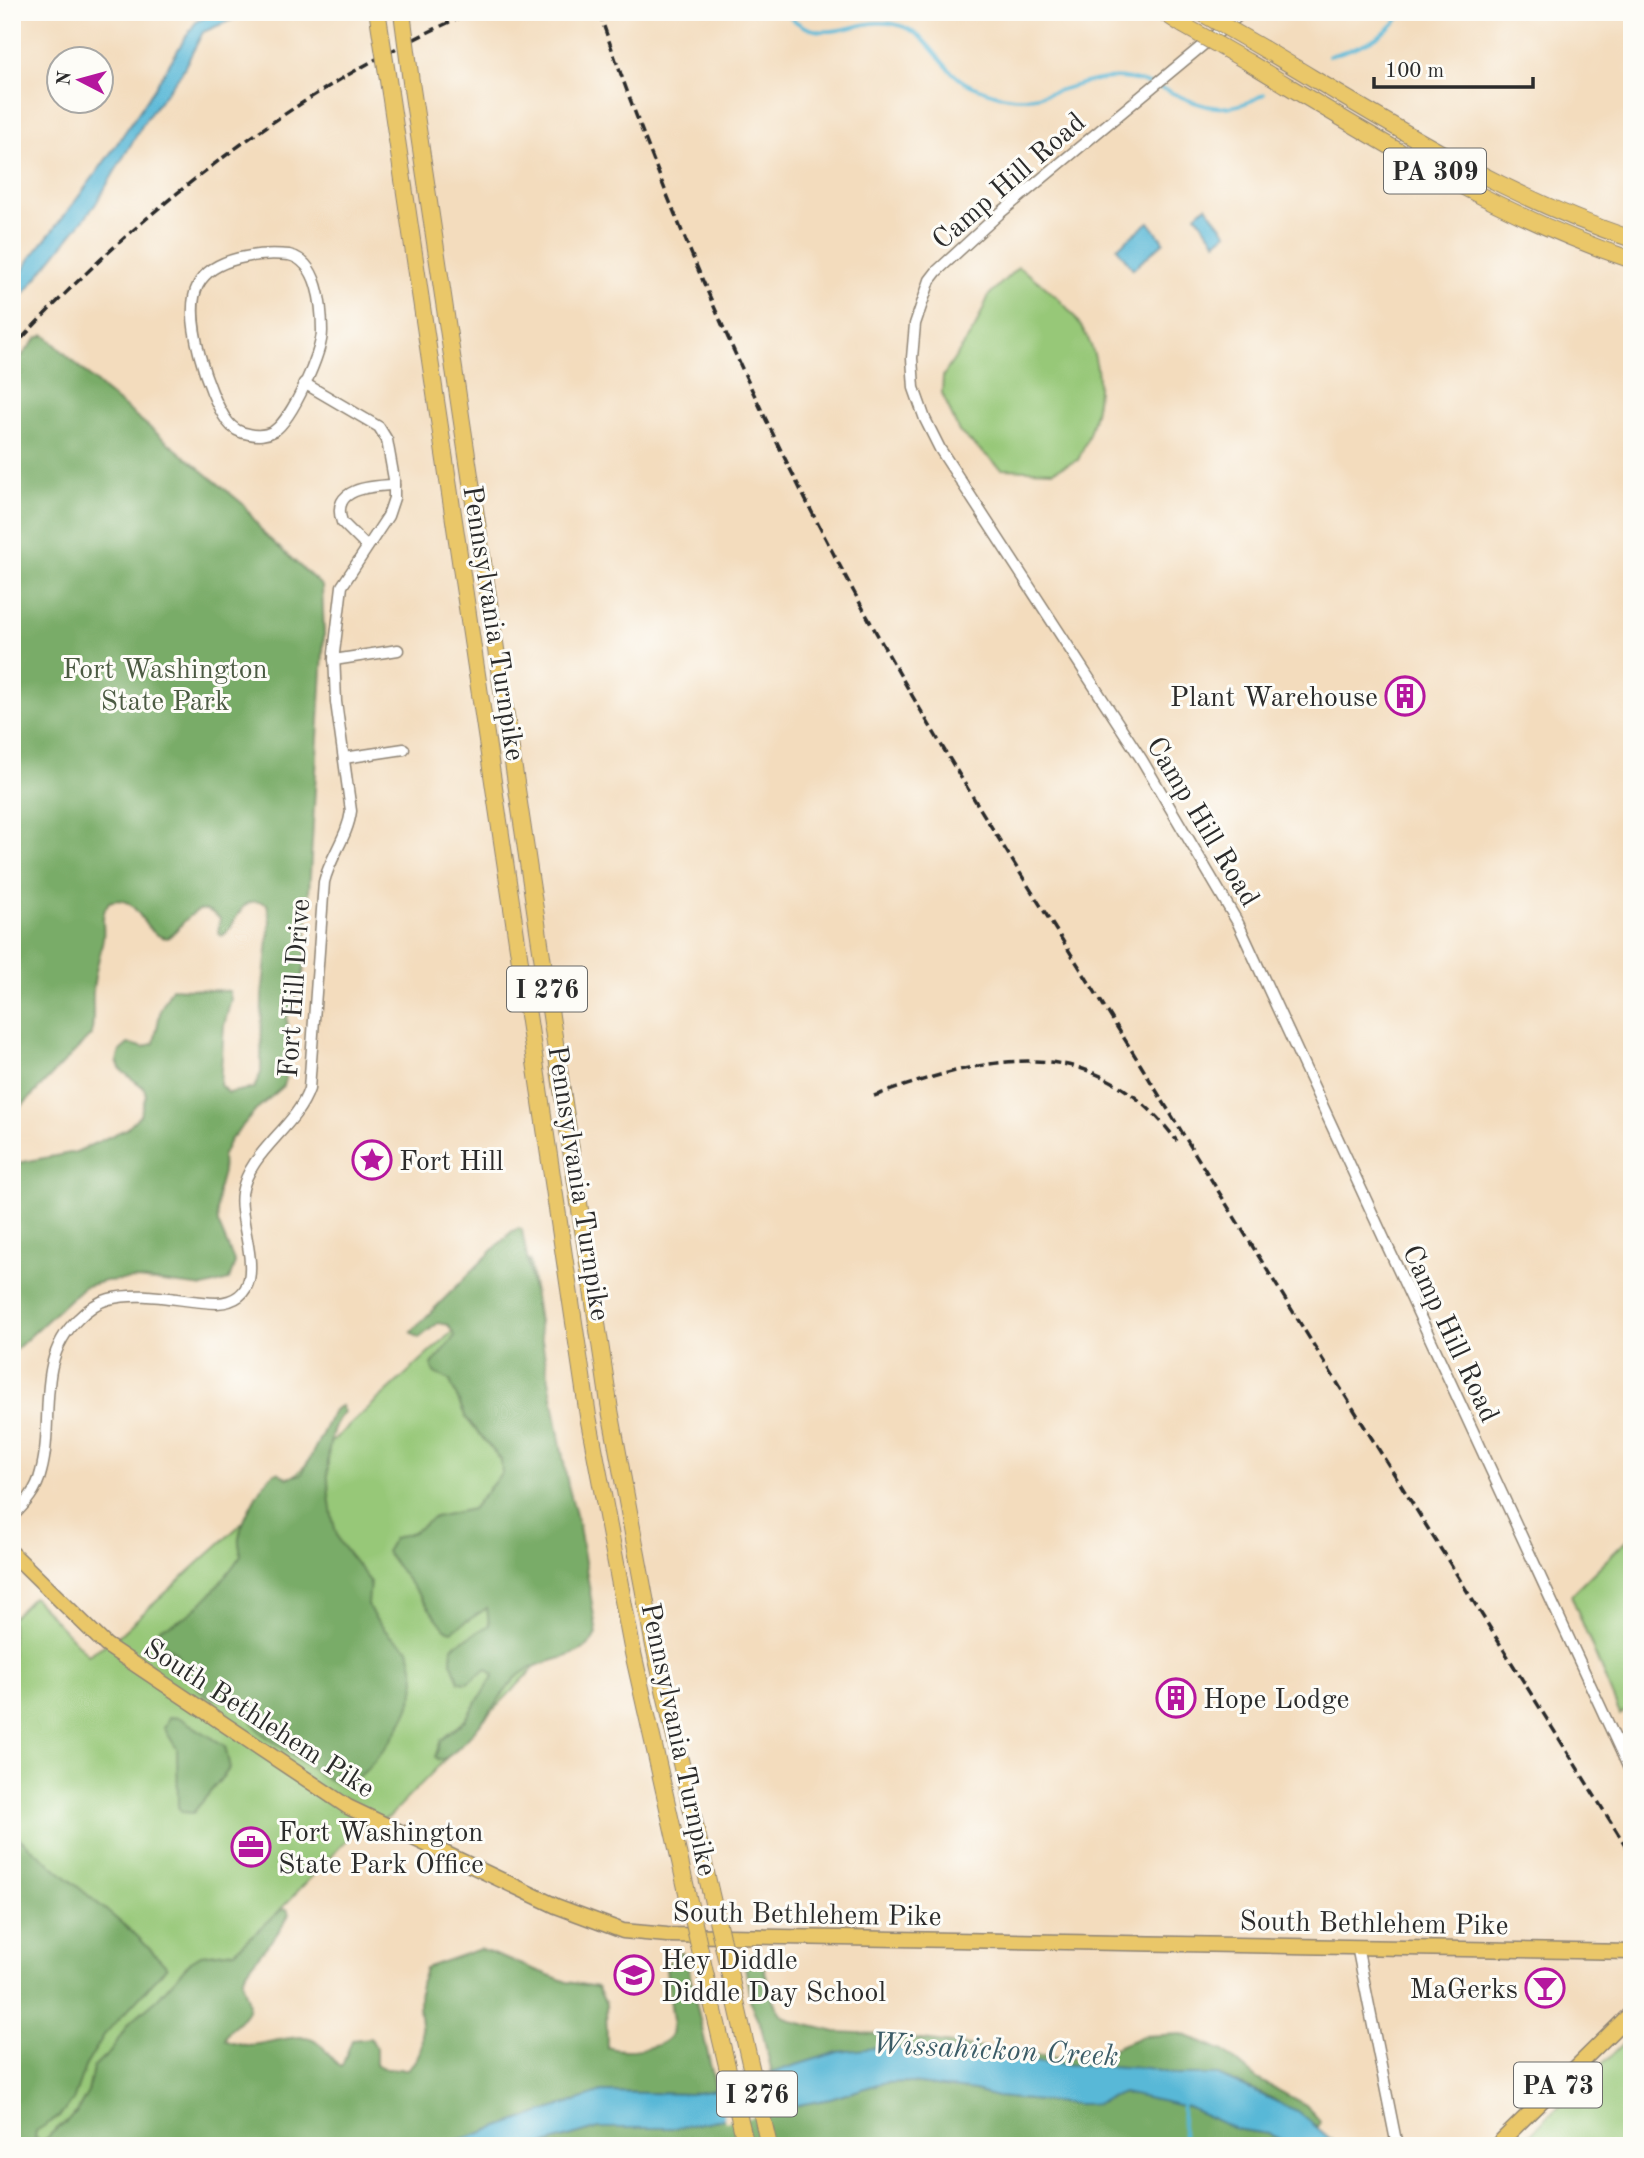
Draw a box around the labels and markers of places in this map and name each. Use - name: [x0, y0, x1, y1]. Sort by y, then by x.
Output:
- building icon: Plant Warehouse: [1384, 675, 1426, 717]
- place label: Plant Warehouse: [1170, 685, 1378, 713]
- place icon: Fort Hill: [351, 1139, 393, 1181]
- place label: Fort Hill: [399, 1149, 504, 1177]
- building icon: Hope Lodge: [1155, 1677, 1197, 1719]
- place label: Hope Lodge: [1203, 1687, 1349, 1715]
- place label: Fort Washington State Park Office: [278, 1820, 484, 1880]
- office icon: Fort Washington State Park Office: [230, 1826, 272, 1868]
- place label: Hey Diddle Diddle Day School: [661, 1948, 886, 2008]
- school or university icon: Hey Diddle Diddle Day School: [613, 1954, 655, 1996]
- bar icon: MaGerks: [1524, 1967, 1566, 2009]
- place label: MaGerks: [1409, 1977, 1518, 2005]

